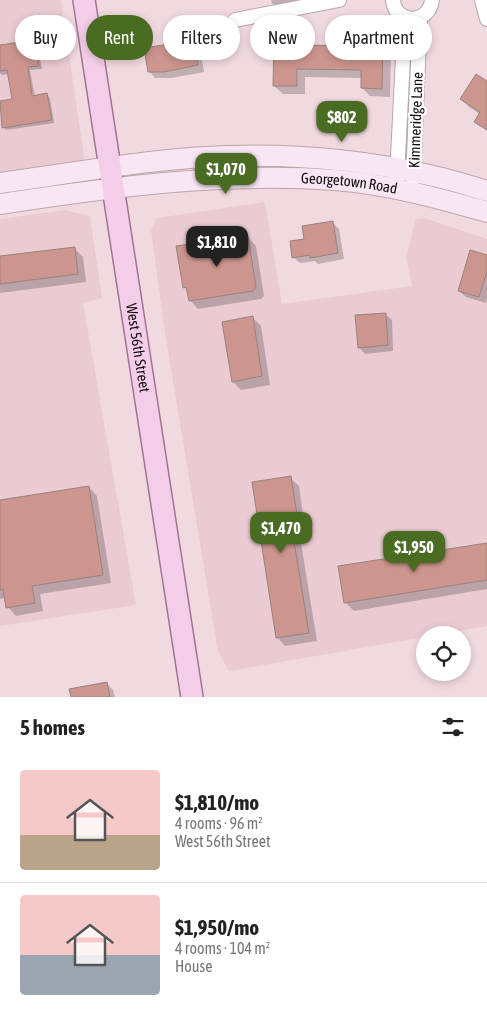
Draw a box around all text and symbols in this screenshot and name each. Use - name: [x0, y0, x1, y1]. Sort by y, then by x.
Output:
- chip: Buy: [15, 15, 76, 60]
- chip: Rent: [86, 15, 153, 60]
- chip: Filters: [163, 15, 240, 60]
- chip: New: [250, 15, 315, 60]
- chip: Apartment: [325, 15, 432, 60]
- street label: Kimmeridge Lane: [405, 71, 426, 168]
- pin: $802: [312, 100, 372, 143]
- text: $802: [327, 108, 357, 126]
- pin: $1,070: [185, 152, 267, 195]
- text: $1,070: [206, 160, 246, 178]
- street label: Georgetown Road: [301, 169, 399, 197]
- pin: $1,810: [176, 226, 258, 268]
- text: $1,810: [197, 233, 237, 251]
- street label: West 56th Street: [123, 302, 154, 393]
- pin: $1,470: [240, 512, 322, 554]
- text: $1,470: [261, 519, 301, 537]
- pin: $1,950: [373, 530, 455, 573]
- text: $1,950: [394, 538, 434, 556]
- map controls: [416, 626, 471, 681]
- button: locate: [416, 626, 471, 681]
- icon: filters: [439, 713, 467, 741]
- text: 5 homes: [20, 715, 85, 739]
- icon: home: [60, 790, 120, 850]
- text: $1,810/mo: [175, 790, 259, 814]
- text: 4 rooms · 96 m²: [175, 814, 263, 832]
- text: West 56th Street: [175, 832, 271, 850]
- icon: home: [60, 915, 120, 975]
- text: $1,950/mo: [175, 915, 259, 939]
- text: 4 rooms · 104 m²: [175, 939, 270, 957]
- text: House: [175, 957, 212, 975]

